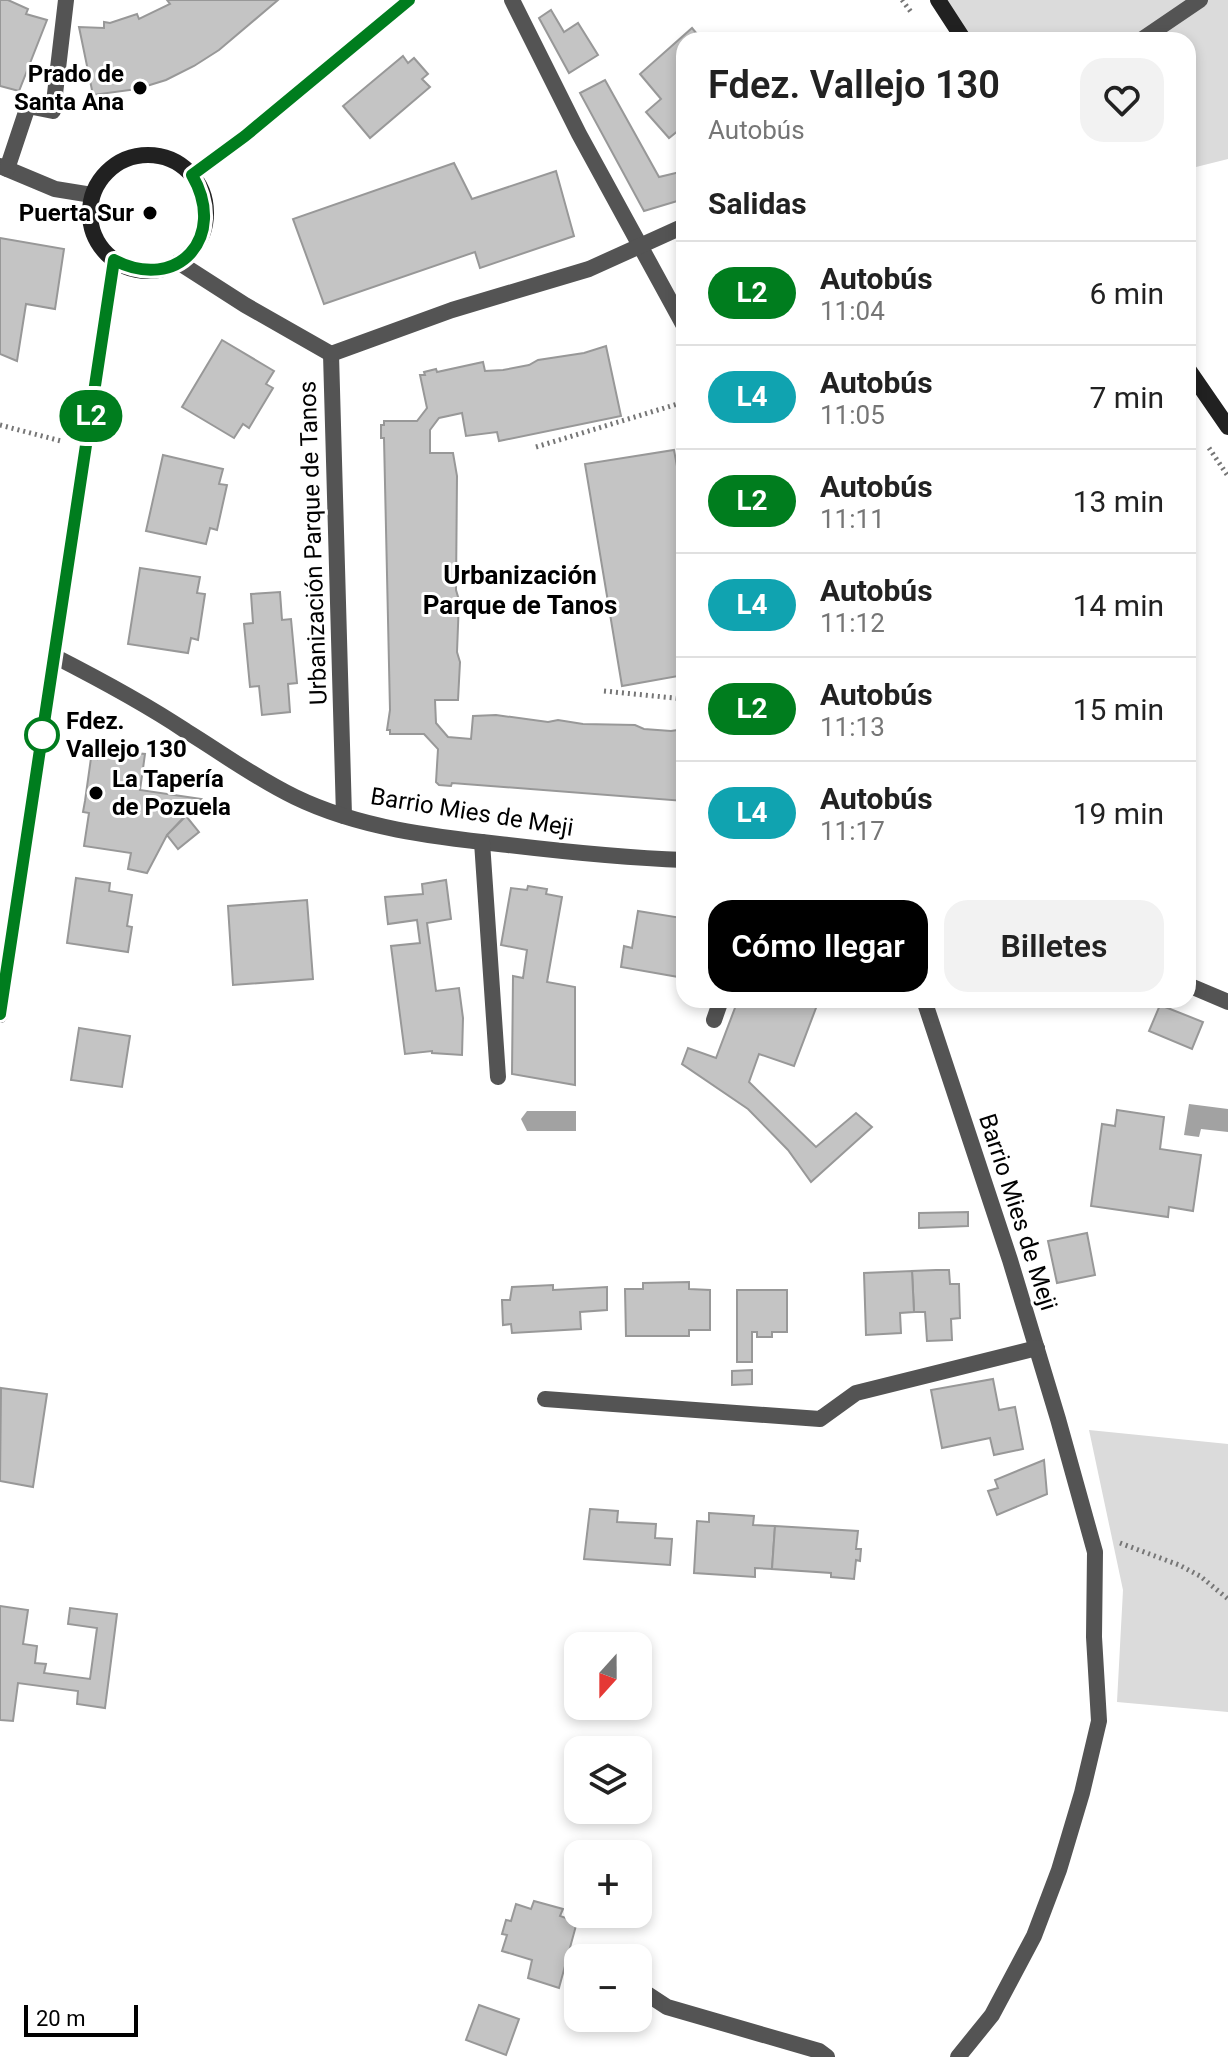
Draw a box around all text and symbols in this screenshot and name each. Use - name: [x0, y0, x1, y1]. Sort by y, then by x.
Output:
- button: heart: [1080, 58, 1164, 142]
- place label: Prado de Santa Ana: [14, 60, 124, 116]
- text: Fdez. Vallejo 130: [708, 63, 1000, 107]
- marker: Prado de Santa Ana: [131, 79, 149, 97]
- text: Autobús: [708, 115, 805, 145]
- text: Salidas: [708, 186, 807, 221]
- place label: Puerta Sur: [19, 199, 134, 227]
- marker: Puerta Sur: [141, 204, 159, 222]
- text: Autobús: [820, 261, 933, 296]
- text: L2: [736, 276, 768, 309]
- text: 6 min: [1090, 276, 1164, 311]
- text: 11:04: [820, 296, 885, 326]
- text: Autobús: [820, 365, 933, 400]
- street label: Urbanización Parque de Tanos: [293, 380, 333, 706]
- text: L4: [736, 380, 768, 413]
- text: 7 min: [1090, 380, 1164, 415]
- line badge: L2: [55, 390, 127, 442]
- text: L2: [75, 399, 107, 432]
- text: 11:05: [820, 400, 885, 430]
- text: Autobús: [820, 469, 933, 504]
- text: L2: [736, 484, 768, 517]
- text: 13 min: [1073, 484, 1164, 519]
- text: 11:11: [820, 504, 885, 534]
- district label: Urbanización Parque de Tanos: [423, 560, 617, 620]
- text: Autobús: [820, 573, 933, 608]
- text: L4: [736, 588, 768, 621]
- text: 14 min: [1073, 588, 1164, 623]
- text: 11:12: [820, 608, 885, 638]
- text: Autobús: [820, 677, 933, 712]
- text: L2: [736, 692, 768, 725]
- text: 15 min: [1073, 692, 1164, 727]
- place label: Fdez. Vallejo 130: [66, 707, 187, 763]
- text: 11:13: [820, 712, 885, 742]
- marker: Fdez. Vallejo 130: [25, 718, 59, 752]
- place label: La Tapería de Pozuela: [112, 765, 231, 821]
- text: Autobús: [820, 781, 933, 816]
- street label: Barrio Mies de Meji: [369, 782, 575, 842]
- marker: La Tapería de Pozuela: [87, 784, 105, 802]
- text: L4: [736, 796, 768, 829]
- text: 19 min: [1073, 796, 1164, 831]
- text: 11:17: [820, 816, 885, 846]
- button: Cómo llegar: [708, 900, 928, 992]
- button: Billetes: [944, 900, 1164, 992]
- street label: Barrio Mies de Meji: [973, 1110, 1063, 1314]
- north arrow: [564, 1632, 652, 1720]
- map controls: [564, 1632, 652, 2032]
- button: layers: [564, 1736, 652, 1824]
- button: +: [564, 1840, 652, 1928]
- button: −: [564, 1944, 652, 2032]
- scale bar: [24, 2001, 138, 2037]
- text: 20 m: [36, 2006, 85, 2031]

